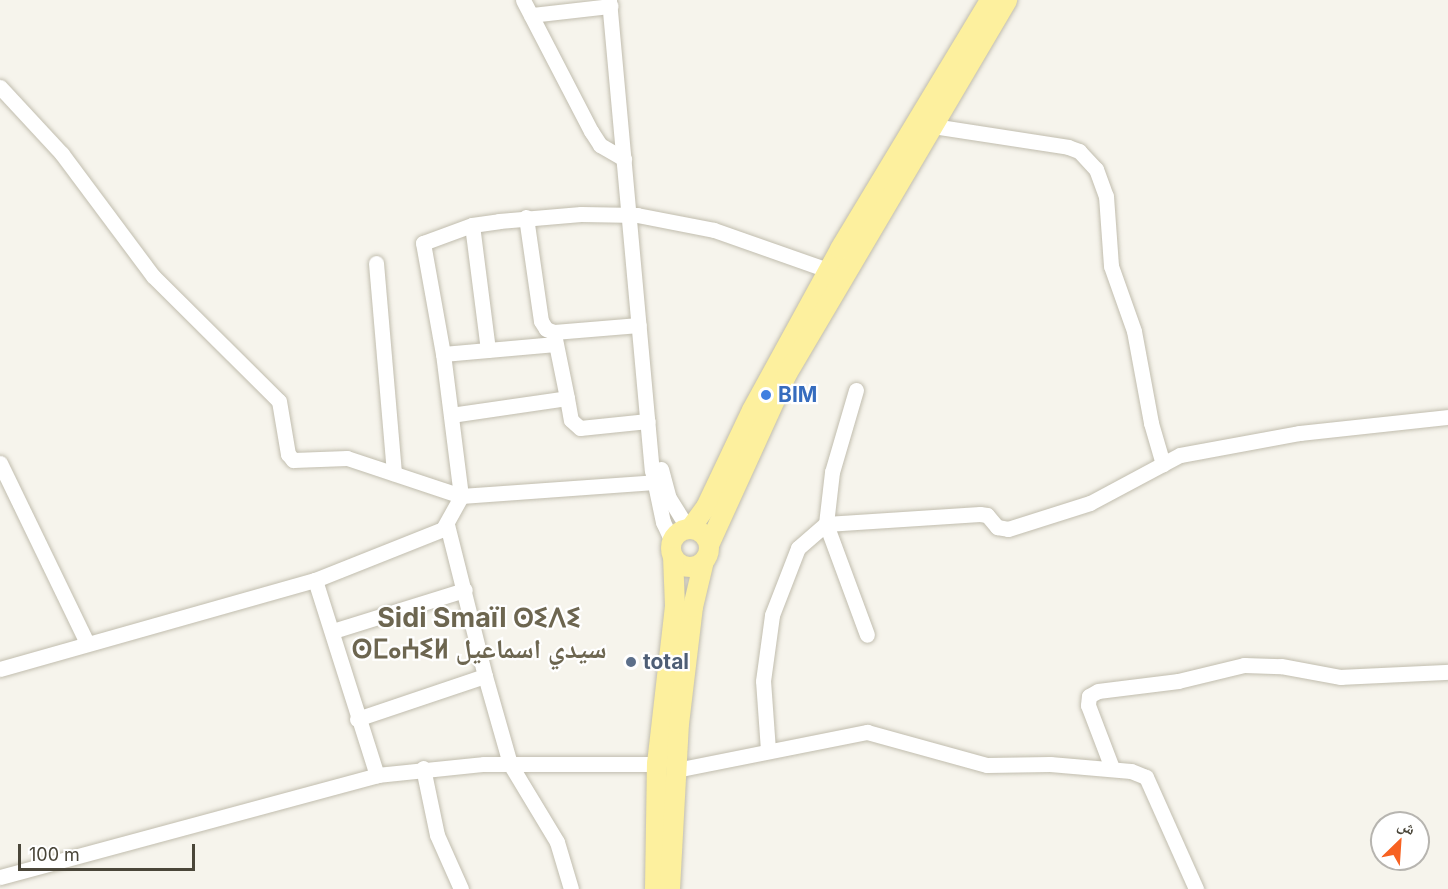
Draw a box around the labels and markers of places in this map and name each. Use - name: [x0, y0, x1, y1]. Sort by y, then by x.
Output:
- place label: BIM: [778, 382, 817, 408]
- marker: BIM: [759, 388, 773, 402]
- place label: total: [643, 649, 689, 675]
- marker: total: [624, 655, 638, 669]

